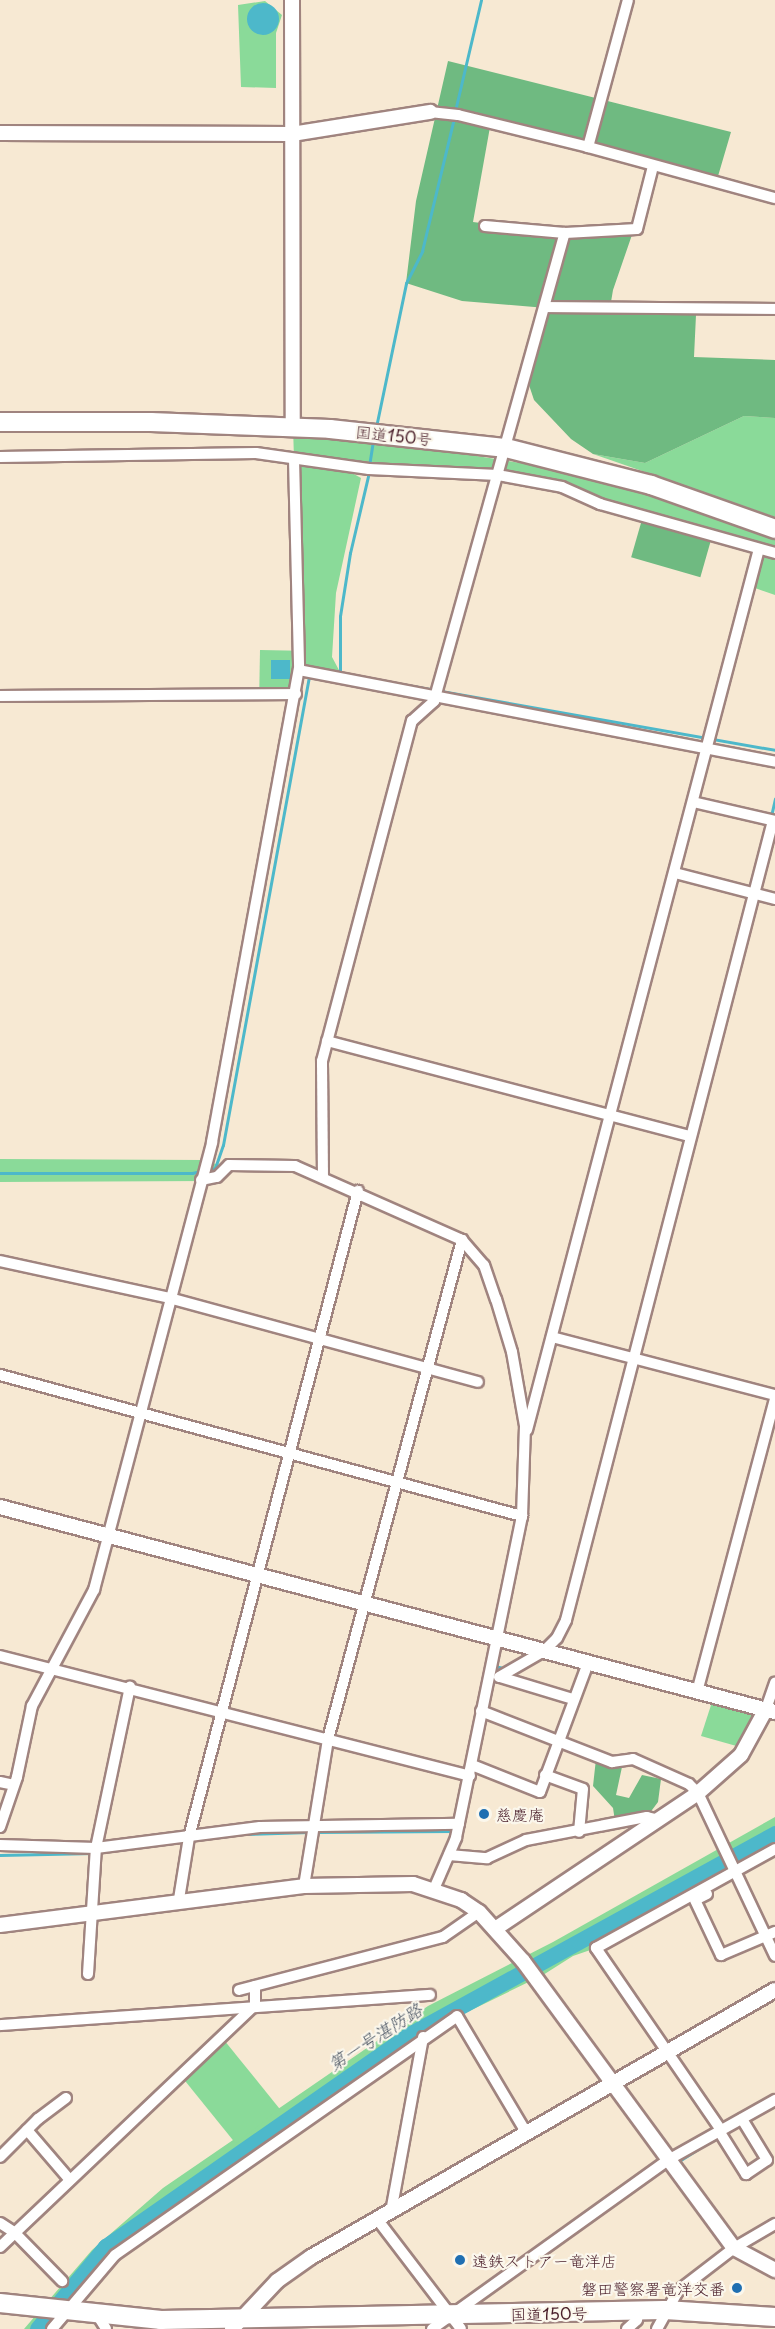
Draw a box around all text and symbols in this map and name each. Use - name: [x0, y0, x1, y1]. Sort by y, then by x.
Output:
- street label: 国道150号: [355, 421, 433, 449]
- place label: 慈慶庵: [496, 1804, 544, 1824]
- marker: 慈慶庵: [477, 1807, 491, 1821]
- water label: 第一号湛防路: [324, 1999, 426, 2075]
- place label: 遠鉄ストアー竜洋店: [472, 2250, 615, 2270]
- marker: 遠鉄ストアー竜洋店: [453, 2253, 467, 2267]
- place label: 磐田警察署竜洋交番: [581, 2278, 725, 2298]
- marker: 磐田警察署竜洋交番: [730, 2281, 744, 2295]
- street label: 国道150号: [510, 2303, 588, 2323]

